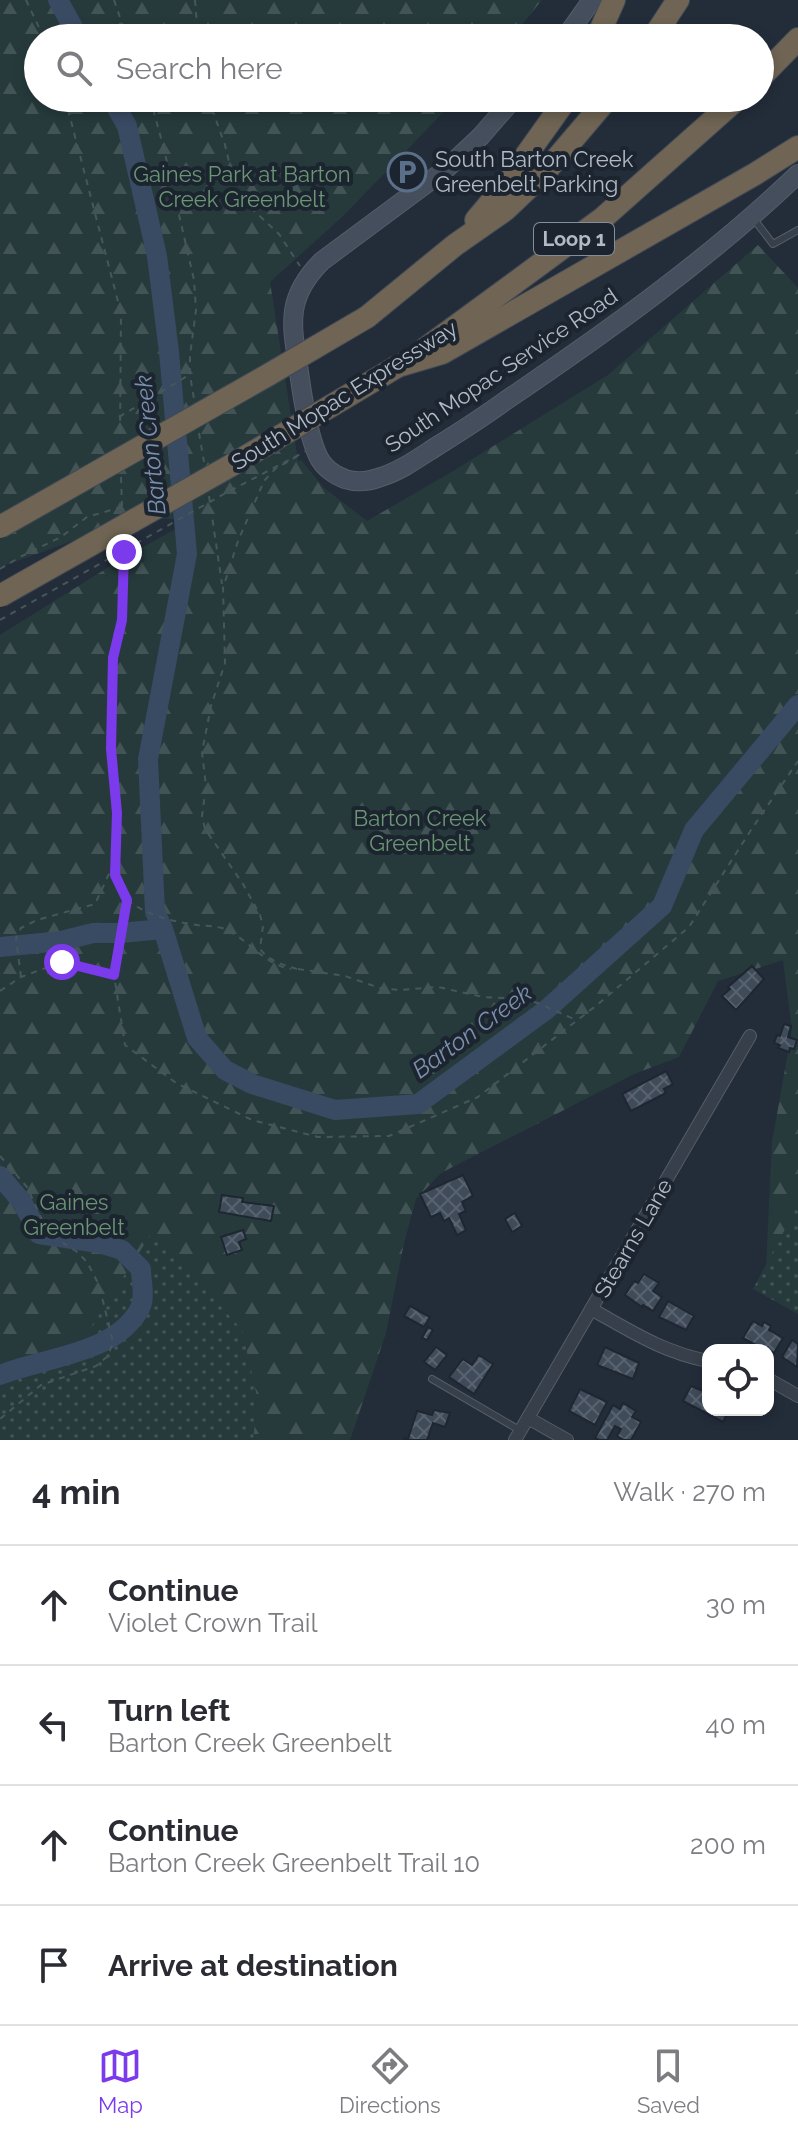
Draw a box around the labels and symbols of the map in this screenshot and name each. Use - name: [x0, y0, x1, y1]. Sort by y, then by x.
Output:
- place label: South Barton Creek Greenbelt Parking: [435, 146, 634, 197]
- parking icon: South Barton Creek Greenbelt Parking: [386, 151, 428, 193]
- park label: Gaines Park at Barton Creek Greenbelt: [133, 161, 351, 212]
- road number: Loop 1: [534, 223, 614, 255]
- street label: South Mopac Service Road: [380, 282, 622, 458]
- street label: South Mopac Expressway: [226, 315, 462, 475]
- water label: Barton Creek: [128, 373, 172, 517]
- route end: [106, 534, 142, 570]
- park label: Barton Creek Greenbelt: [353, 805, 487, 856]
- route start: [44, 944, 80, 980]
- water label: Barton Creek: [407, 978, 538, 1084]
- street label: Stearns Lane: [589, 1174, 677, 1302]
- park label: Gaines Greenbelt: [23, 1189, 125, 1240]

